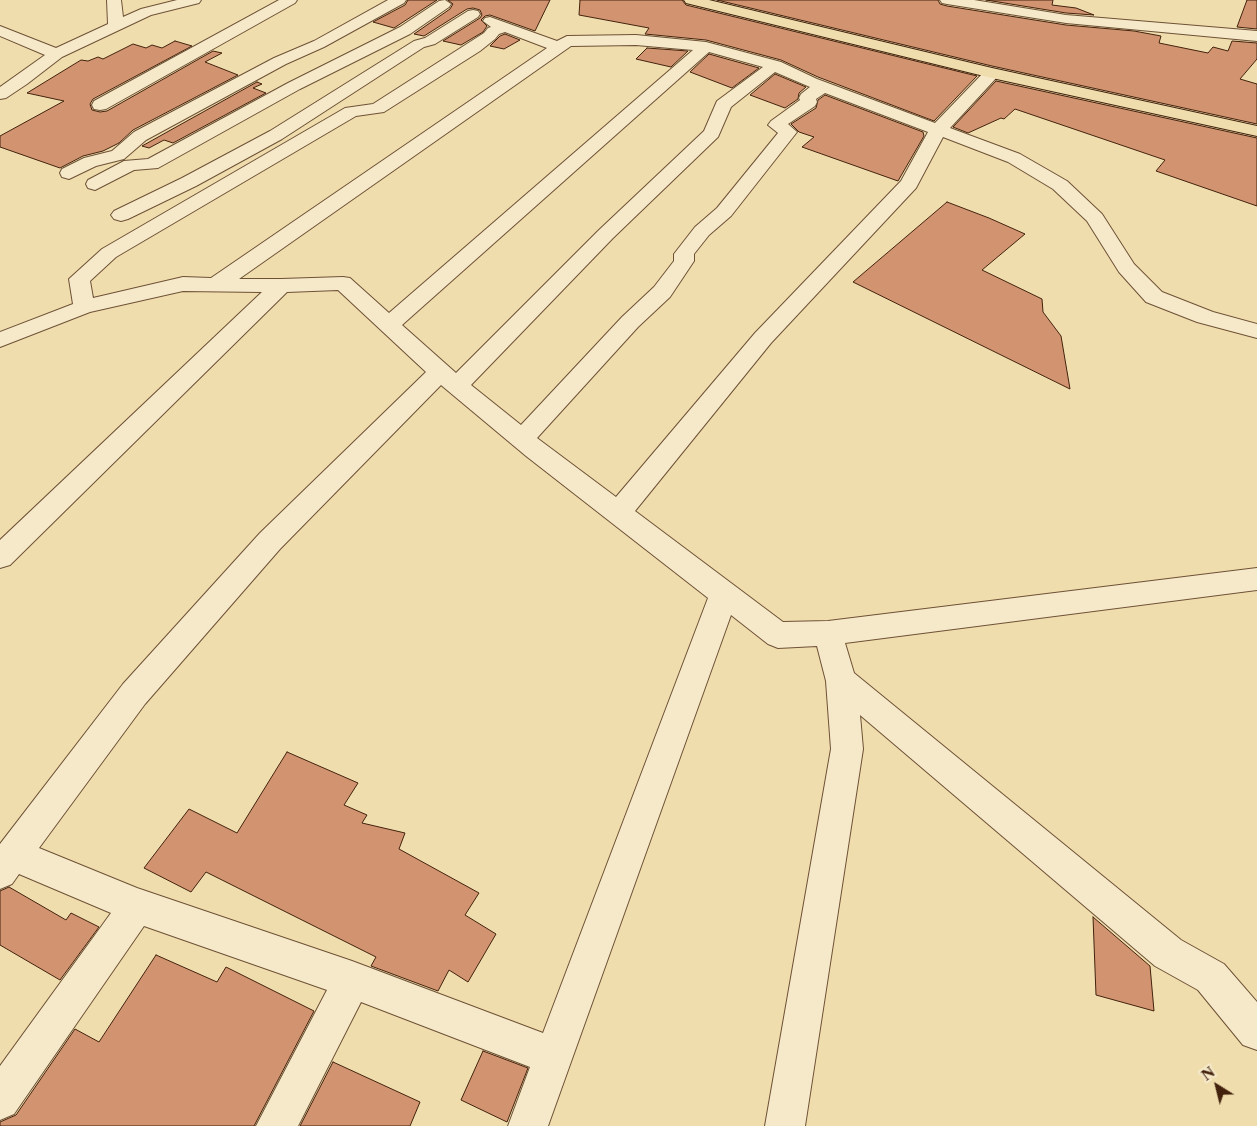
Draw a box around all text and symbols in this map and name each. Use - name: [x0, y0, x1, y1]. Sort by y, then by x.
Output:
- north arrow: [1192, 1061, 1242, 1111]
- text: N: [1198, 1063, 1218, 1085]

